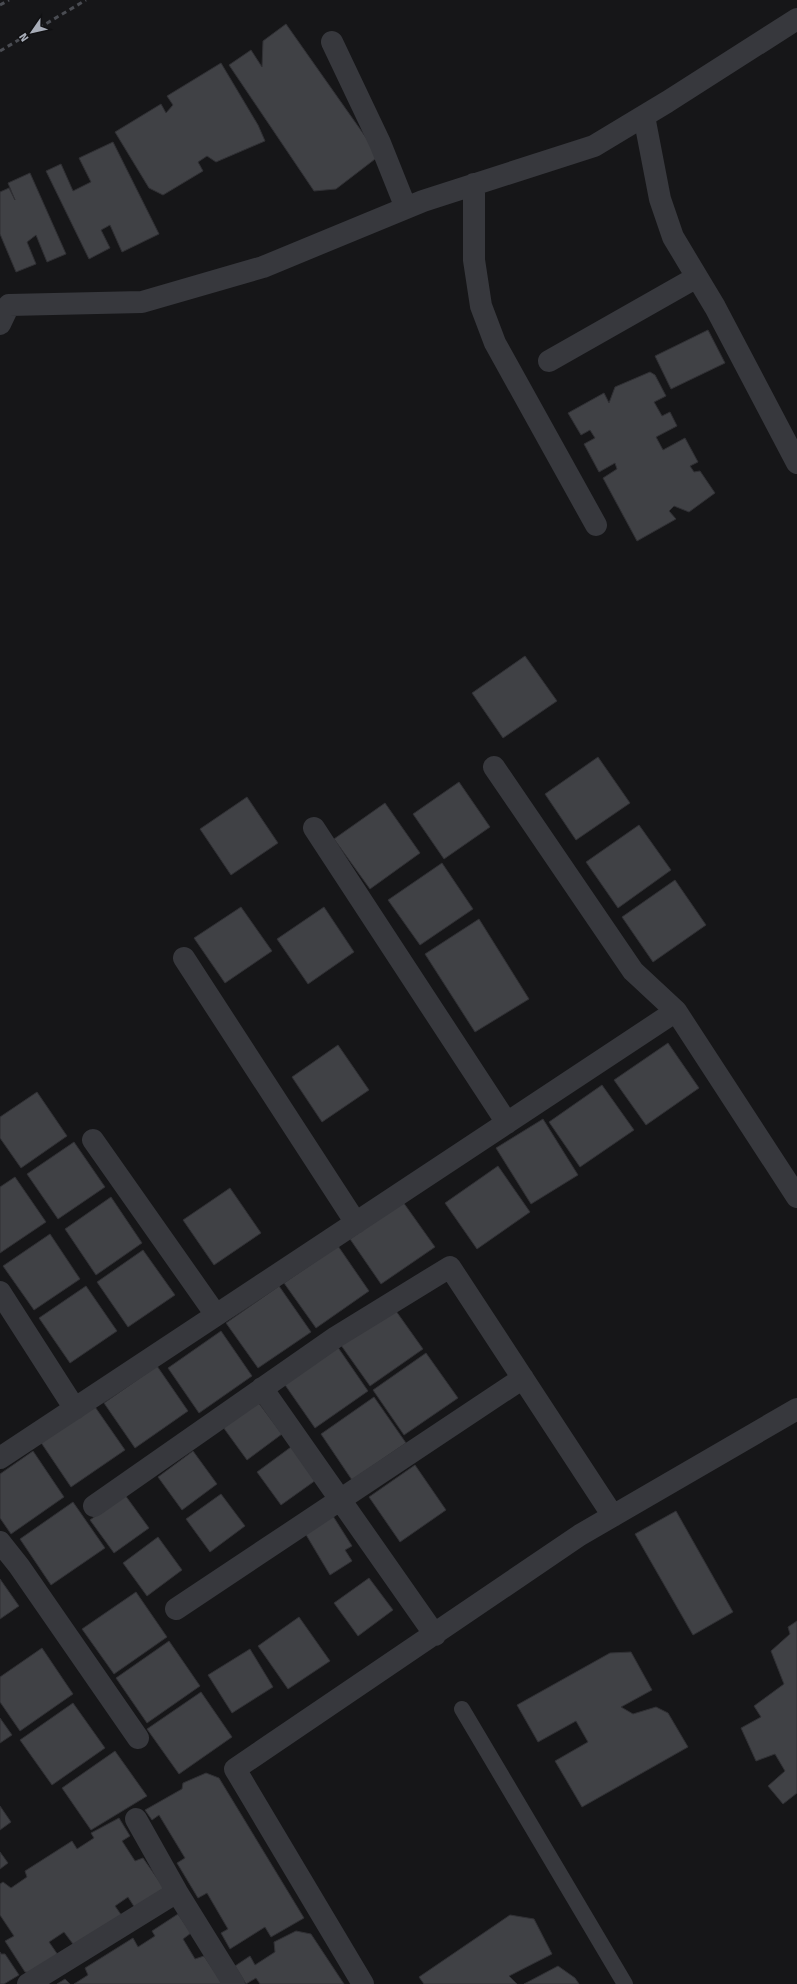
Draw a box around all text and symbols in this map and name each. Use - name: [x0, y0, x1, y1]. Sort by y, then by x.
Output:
- north arrow: [12, 12, 52, 52]
- text: N: [17, 31, 32, 44]

